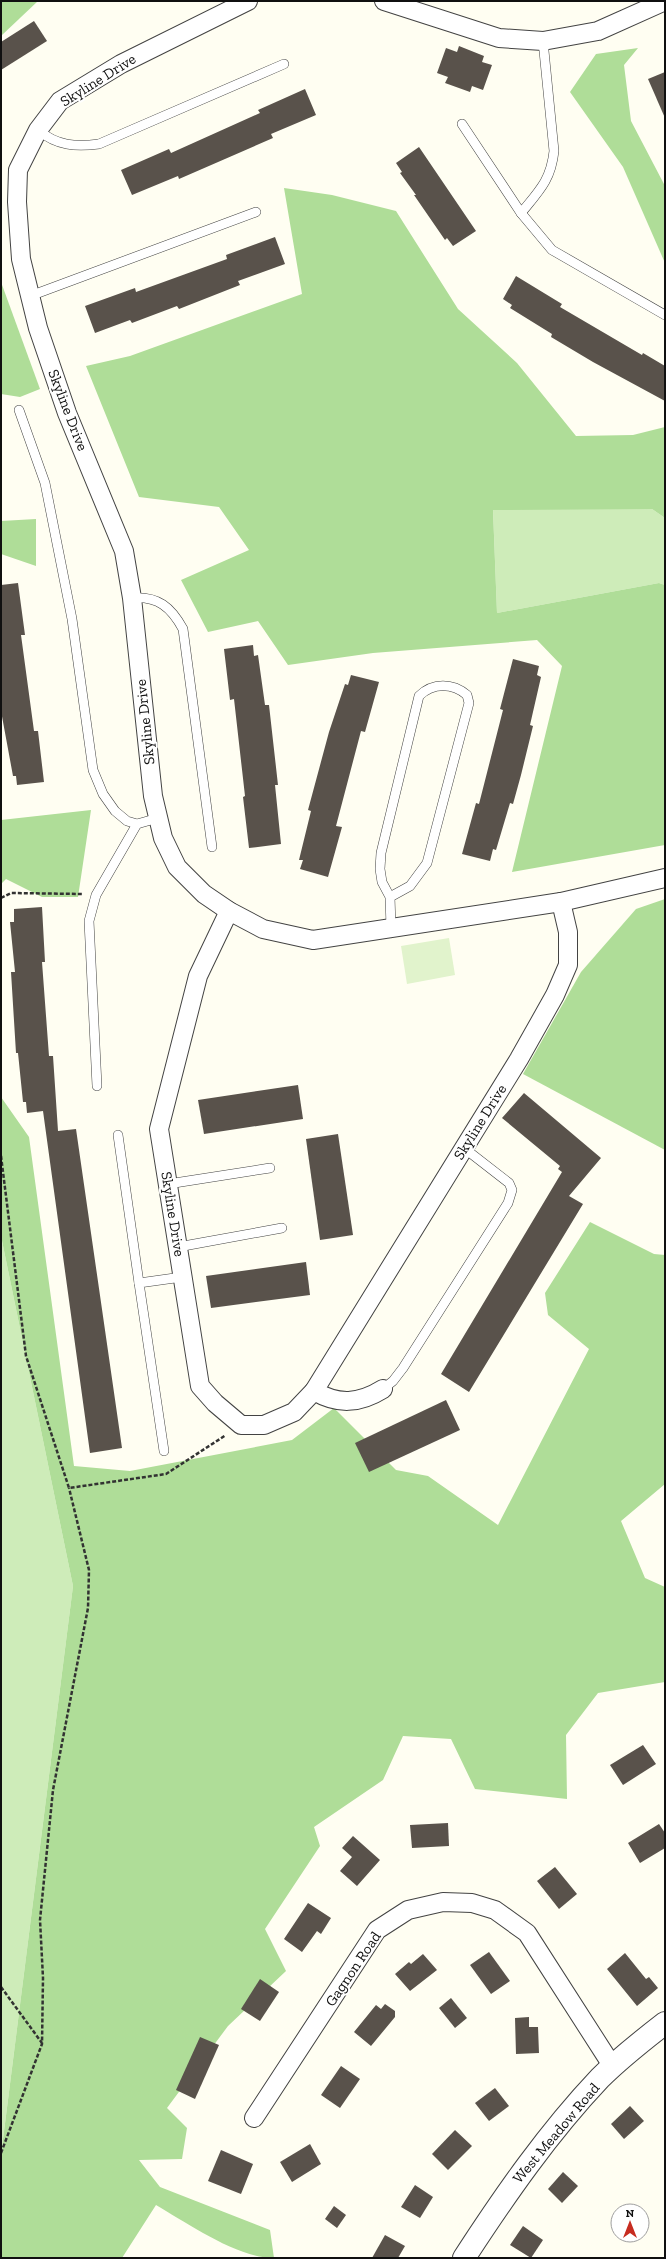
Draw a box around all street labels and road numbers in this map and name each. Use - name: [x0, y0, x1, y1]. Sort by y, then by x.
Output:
- street label: Skyline Drive: [57, 50, 139, 110]
- street label: Skyline Drive: [44, 367, 92, 453]
- street label: Skyline Drive: [132, 678, 158, 766]
- street label: Skyline Drive: [450, 1081, 510, 1163]
- street label: Skyline Drive: [157, 1170, 189, 1258]
- street label: Gagnon Road: [321, 1928, 385, 2010]
- street label: West Meadow Road: [509, 2078, 604, 2187]

